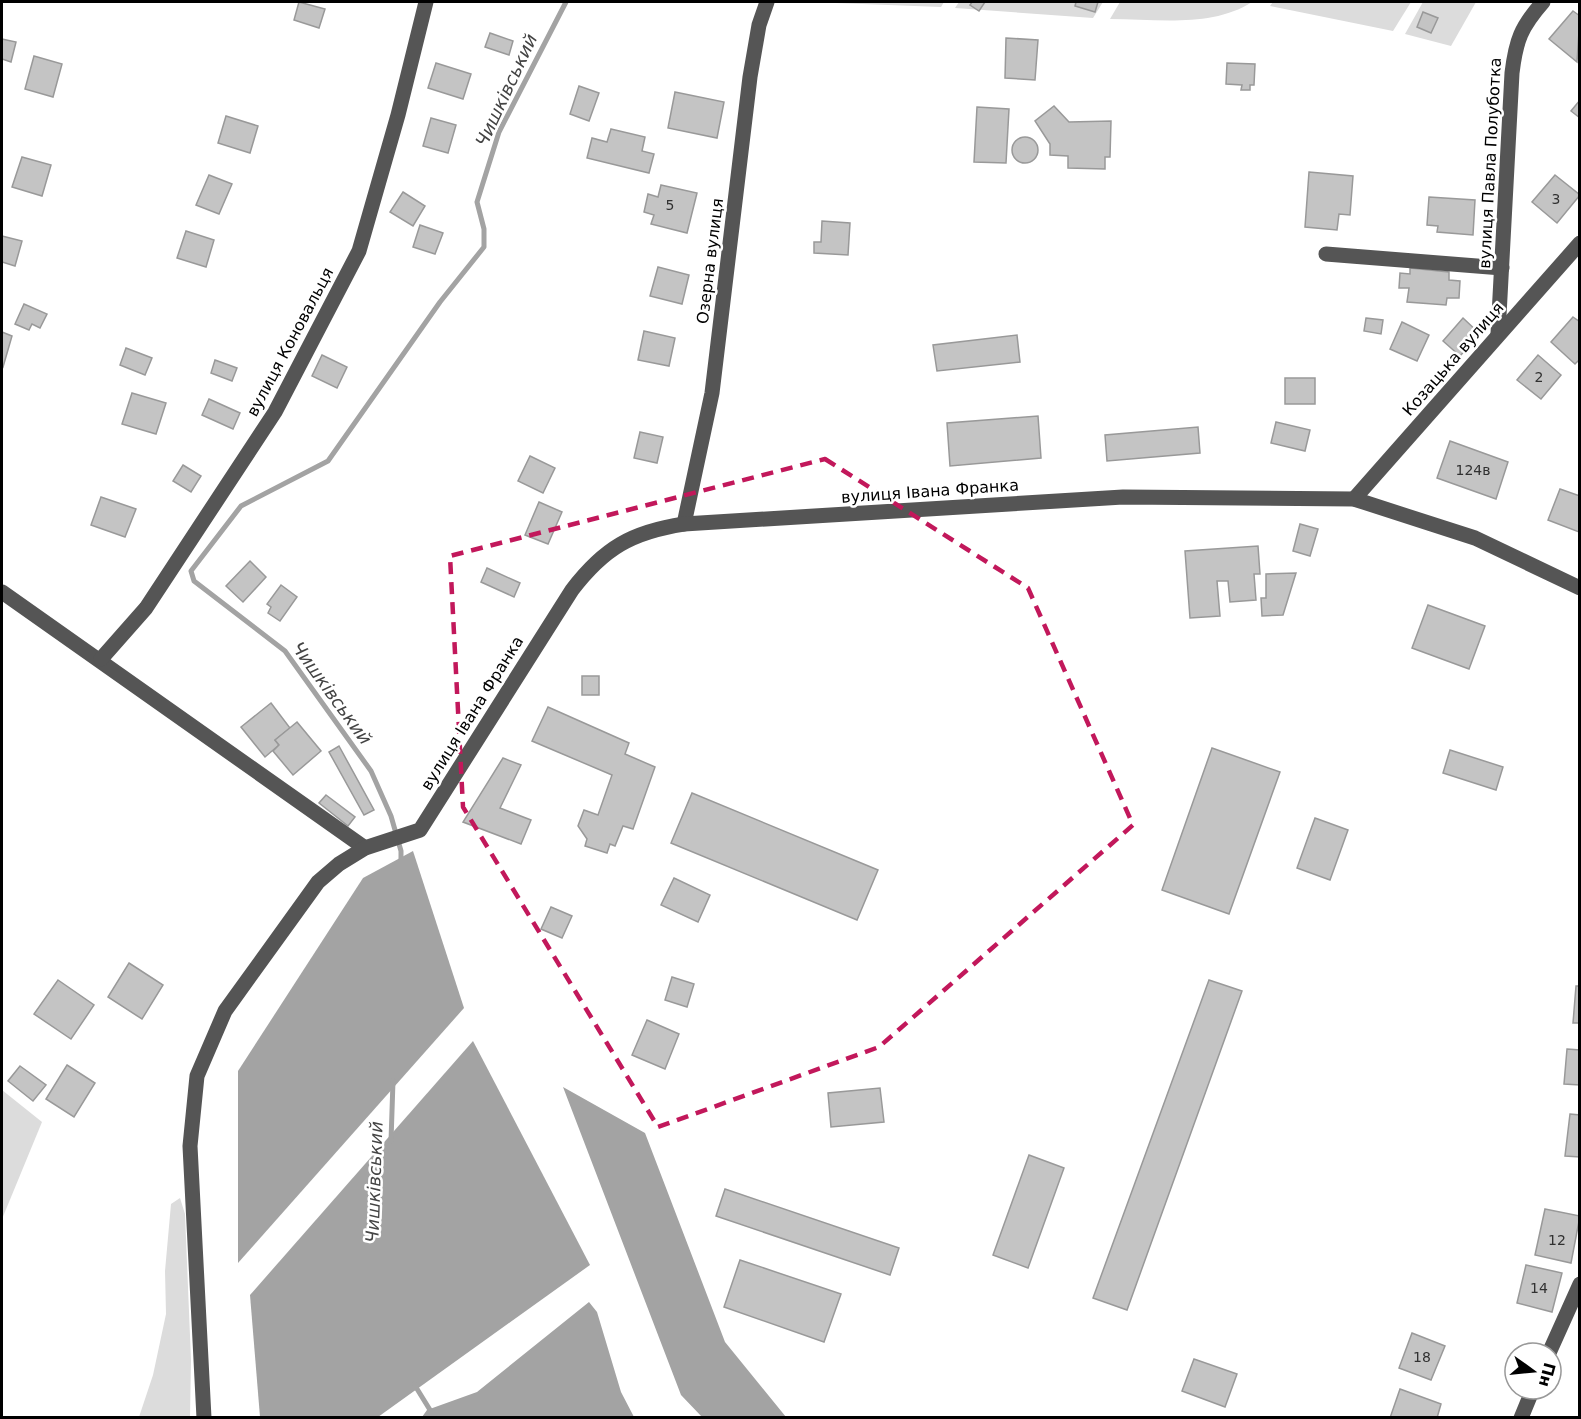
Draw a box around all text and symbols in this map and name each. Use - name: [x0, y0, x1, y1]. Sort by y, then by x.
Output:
- water label: Чишківський: [471, 30, 541, 150]
- street label: вулиця Павла Полуботка: [1475, 57, 1505, 269]
- house number: 3: [1552, 191, 1560, 207]
- house number: 5: [666, 197, 674, 213]
- street label: Озерна вулиця: [693, 197, 727, 325]
- street label: вулиця Коновальця: [243, 264, 337, 420]
- street label: Козацька вулиця: [1398, 298, 1508, 420]
- house number: 2: [1535, 369, 1543, 385]
- house number: 124в: [1456, 462, 1490, 478]
- street label: вулиця Івана Франка: [841, 475, 1019, 507]
- street label: вулиця Івана Франка: [417, 632, 527, 794]
- water label: Чишківський: [288, 638, 376, 749]
- water label: Чишківський: [361, 1120, 387, 1243]
- house number: 12: [1548, 1232, 1566, 1248]
- house number: 14: [1530, 1280, 1548, 1296]
- north arrow: [1503, 1341, 1563, 1401]
- house number: 18: [1413, 1349, 1431, 1365]
- text: Пн: [1535, 1360, 1559, 1389]

